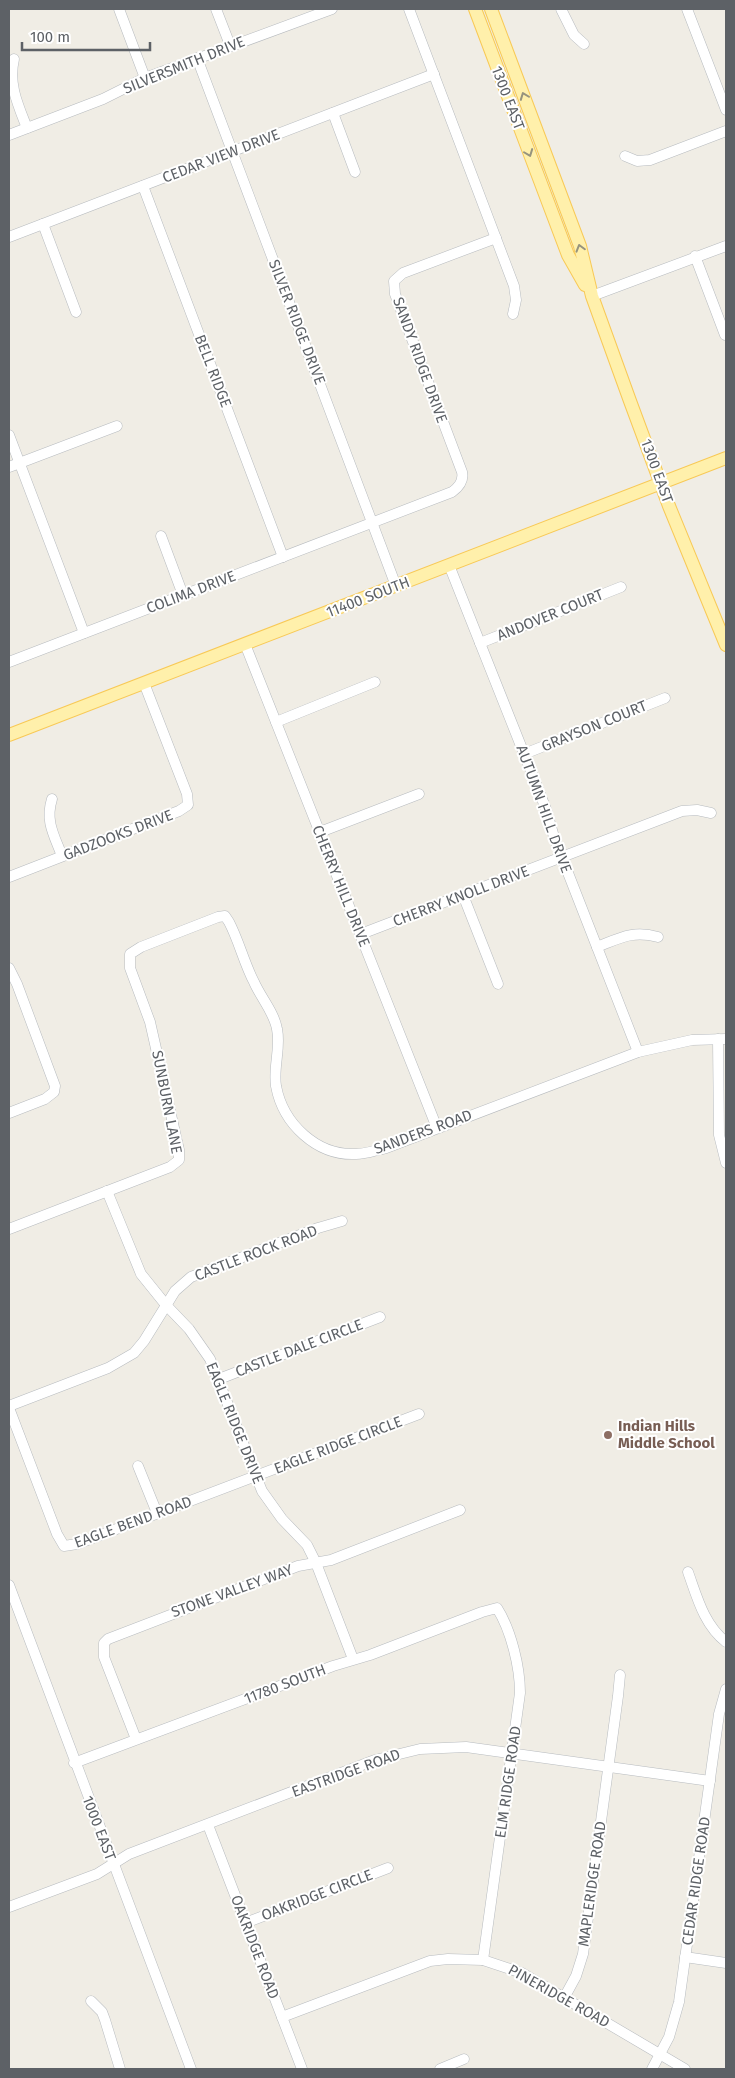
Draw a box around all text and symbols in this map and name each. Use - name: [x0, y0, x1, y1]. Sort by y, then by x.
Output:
- scale bar: [22, 20, 150, 52]
- text: 100 m: [30, 28, 70, 46]
- street label: SILVERSMITH DRIVE: [120, 32, 248, 98]
- street label: 1300 EAST: [488, 64, 528, 133]
- one-way arrow: [520, 92, 530, 101]
- street label: CEDAR VIEW DRIVE: [160, 125, 282, 187]
- one-way arrow: [523, 148, 533, 156]
- one-way arrow: [576, 245, 586, 253]
- street label: SILVER RIDGE DRIVE: [265, 257, 329, 387]
- street label: SANDY RIDGE DRIVE: [389, 295, 451, 425]
- street label: BELL RIDGE: [191, 332, 235, 410]
- street label: 1300 EAST: [637, 436, 677, 506]
- street label: COLIMA DRIVE: [144, 567, 238, 617]
- street label: 11400 SOUTH: [324, 573, 412, 621]
- street label: ANDOVER COURT: [494, 585, 606, 645]
- street label: GRAYSON COURT: [539, 697, 650, 755]
- street label: AUTUMN HILL DRIVE: [512, 742, 576, 876]
- street label: GADZOOKS DRIVE: [61, 806, 175, 864]
- street label: CHERRY HILL DRIVE: [308, 823, 374, 949]
- street label: CHERRY KNOLL DRIVE: [390, 862, 532, 930]
- street label: SUNBURN LANE: [148, 1049, 186, 1155]
- street label: SANDERS ROAD: [371, 1106, 475, 1158]
- street label: CASTLE ROCK ROAD: [192, 1221, 320, 1285]
- street label: CASTLE DALE CIRCLE: [233, 1315, 365, 1381]
- street label: EAGLE RIDGE DRIVE: [202, 1360, 268, 1486]
- street label: EAGLE RIDGE CIRCLE: [271, 1412, 405, 1478]
- place label: Indian Hills Middle School: [618, 1417, 715, 1452]
- marker: Indian Hills Middle School: [602, 1429, 614, 1441]
- street label: EAGLE BEND ROAD: [72, 1492, 194, 1552]
- street label: STONE VALLEY WAY: [169, 1560, 296, 1621]
- street label: 11780 SOUTH: [242, 1660, 328, 1708]
- street label: ELM RIDGE ROAD: [491, 1725, 525, 1839]
- street label: EASTRIDGE ROAD: [289, 1745, 403, 1801]
- street label: 1000 EAST: [78, 1793, 120, 1863]
- street label: CEDAR RIDGE ROAD: [678, 1816, 714, 1946]
- street label: MAPLERIDGE ROAD: [574, 1820, 610, 1948]
- street label: OAKRIDGE CIRCLE: [259, 1865, 375, 1925]
- street label: OAKRIDGE ROAD: [227, 1893, 283, 2001]
- street label: PINERIDGE ROAD: [505, 1961, 613, 2031]

